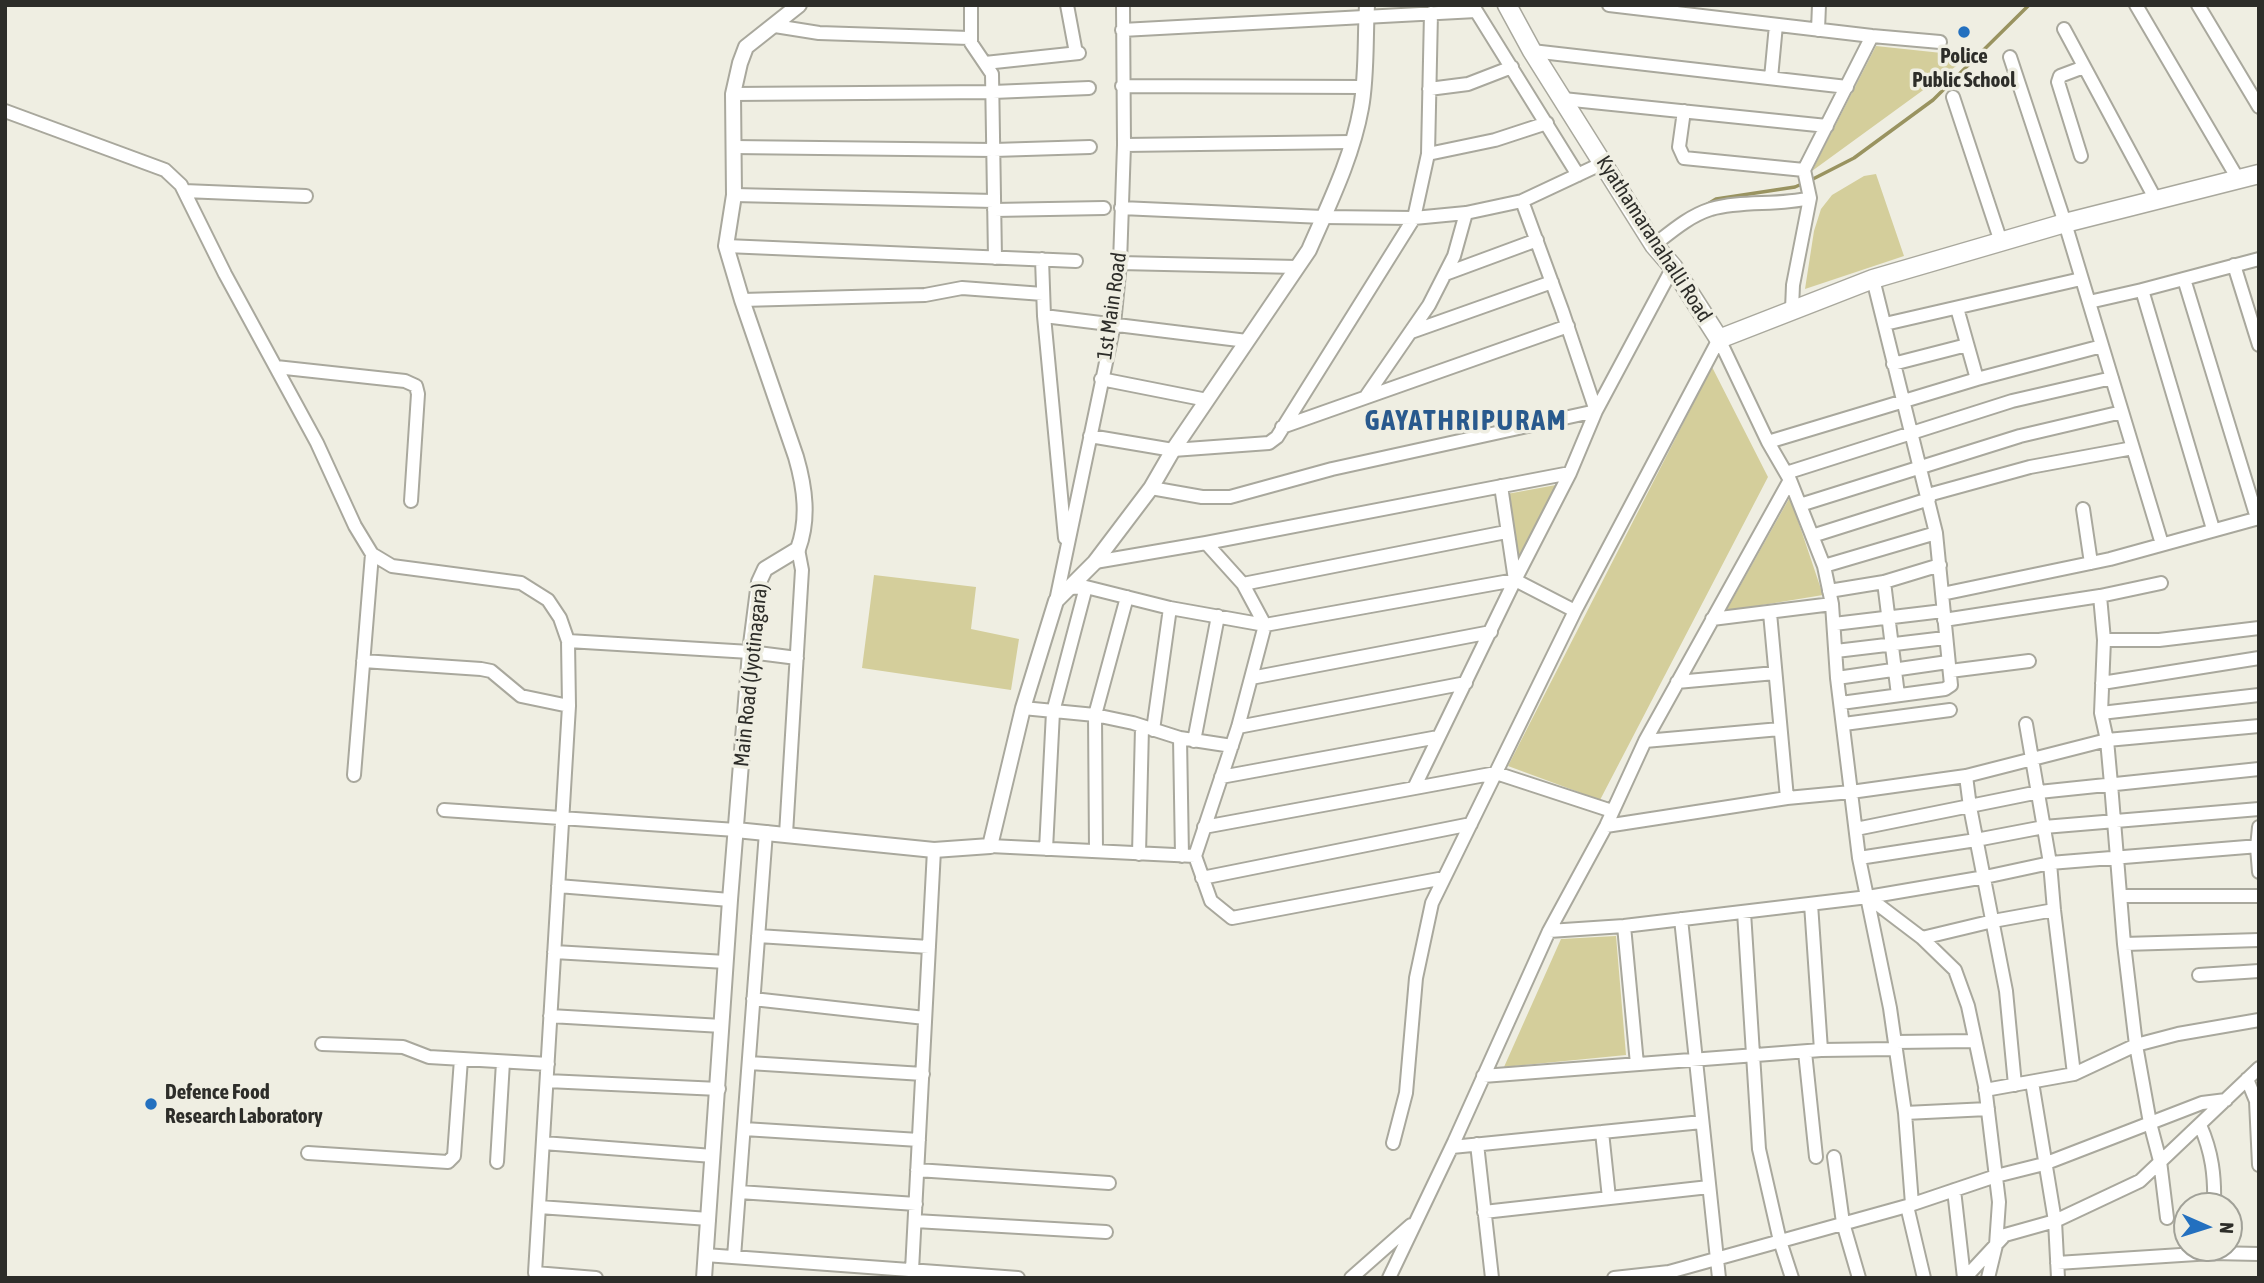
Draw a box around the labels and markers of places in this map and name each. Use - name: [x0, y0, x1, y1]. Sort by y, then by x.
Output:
- marker: Police Public School: [1956, 24, 1972, 40]
- place label: Police Public School: [1912, 43, 2016, 93]
- place label: Defence Food Research Laboratory: [165, 1079, 323, 1129]
- marker: Defence Food Research Laboratory: [143, 1096, 159, 1112]

